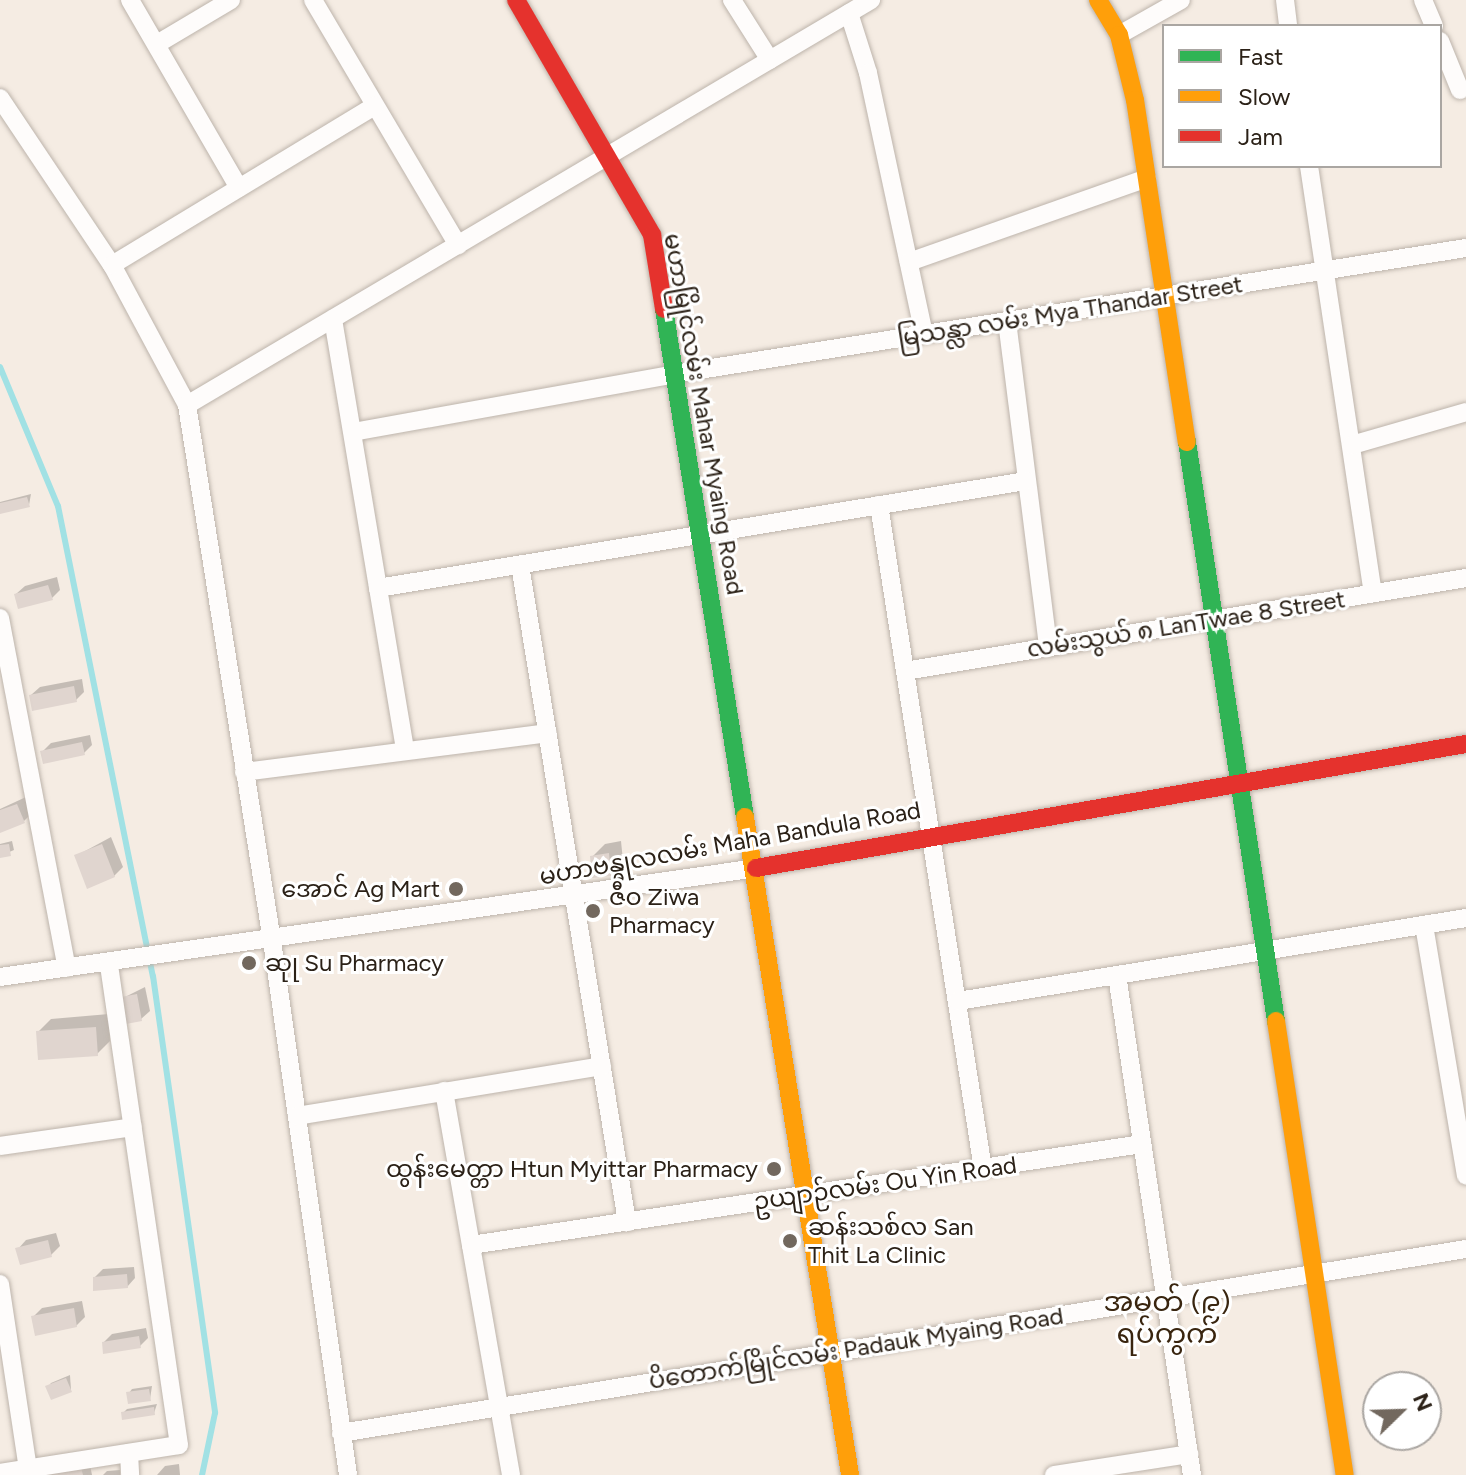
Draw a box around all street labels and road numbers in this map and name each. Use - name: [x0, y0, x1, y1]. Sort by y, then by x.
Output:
- street label: မဟာမြိုင်လမ်း Mahar Myaing Road: [658, 231, 750, 597]
- street label: မြသန္လာ လမ်း Mya Thandar Street: [895, 269, 1245, 353]
- street label: လမ်းသွယ် ၈ LanTwae 8 Street: [1025, 585, 1347, 663]
- street label: မဟာဗန္ဓုလလမ်း Maha Bandula Road: [537, 795, 923, 891]
- street label: ဥယျာဉ်လမ်း Ou Yin Road: [751, 1150, 1019, 1216]
- street label: ပိတောက်မြိုင်လမ်း Padauk Myaing Road: [647, 1301, 1065, 1395]

